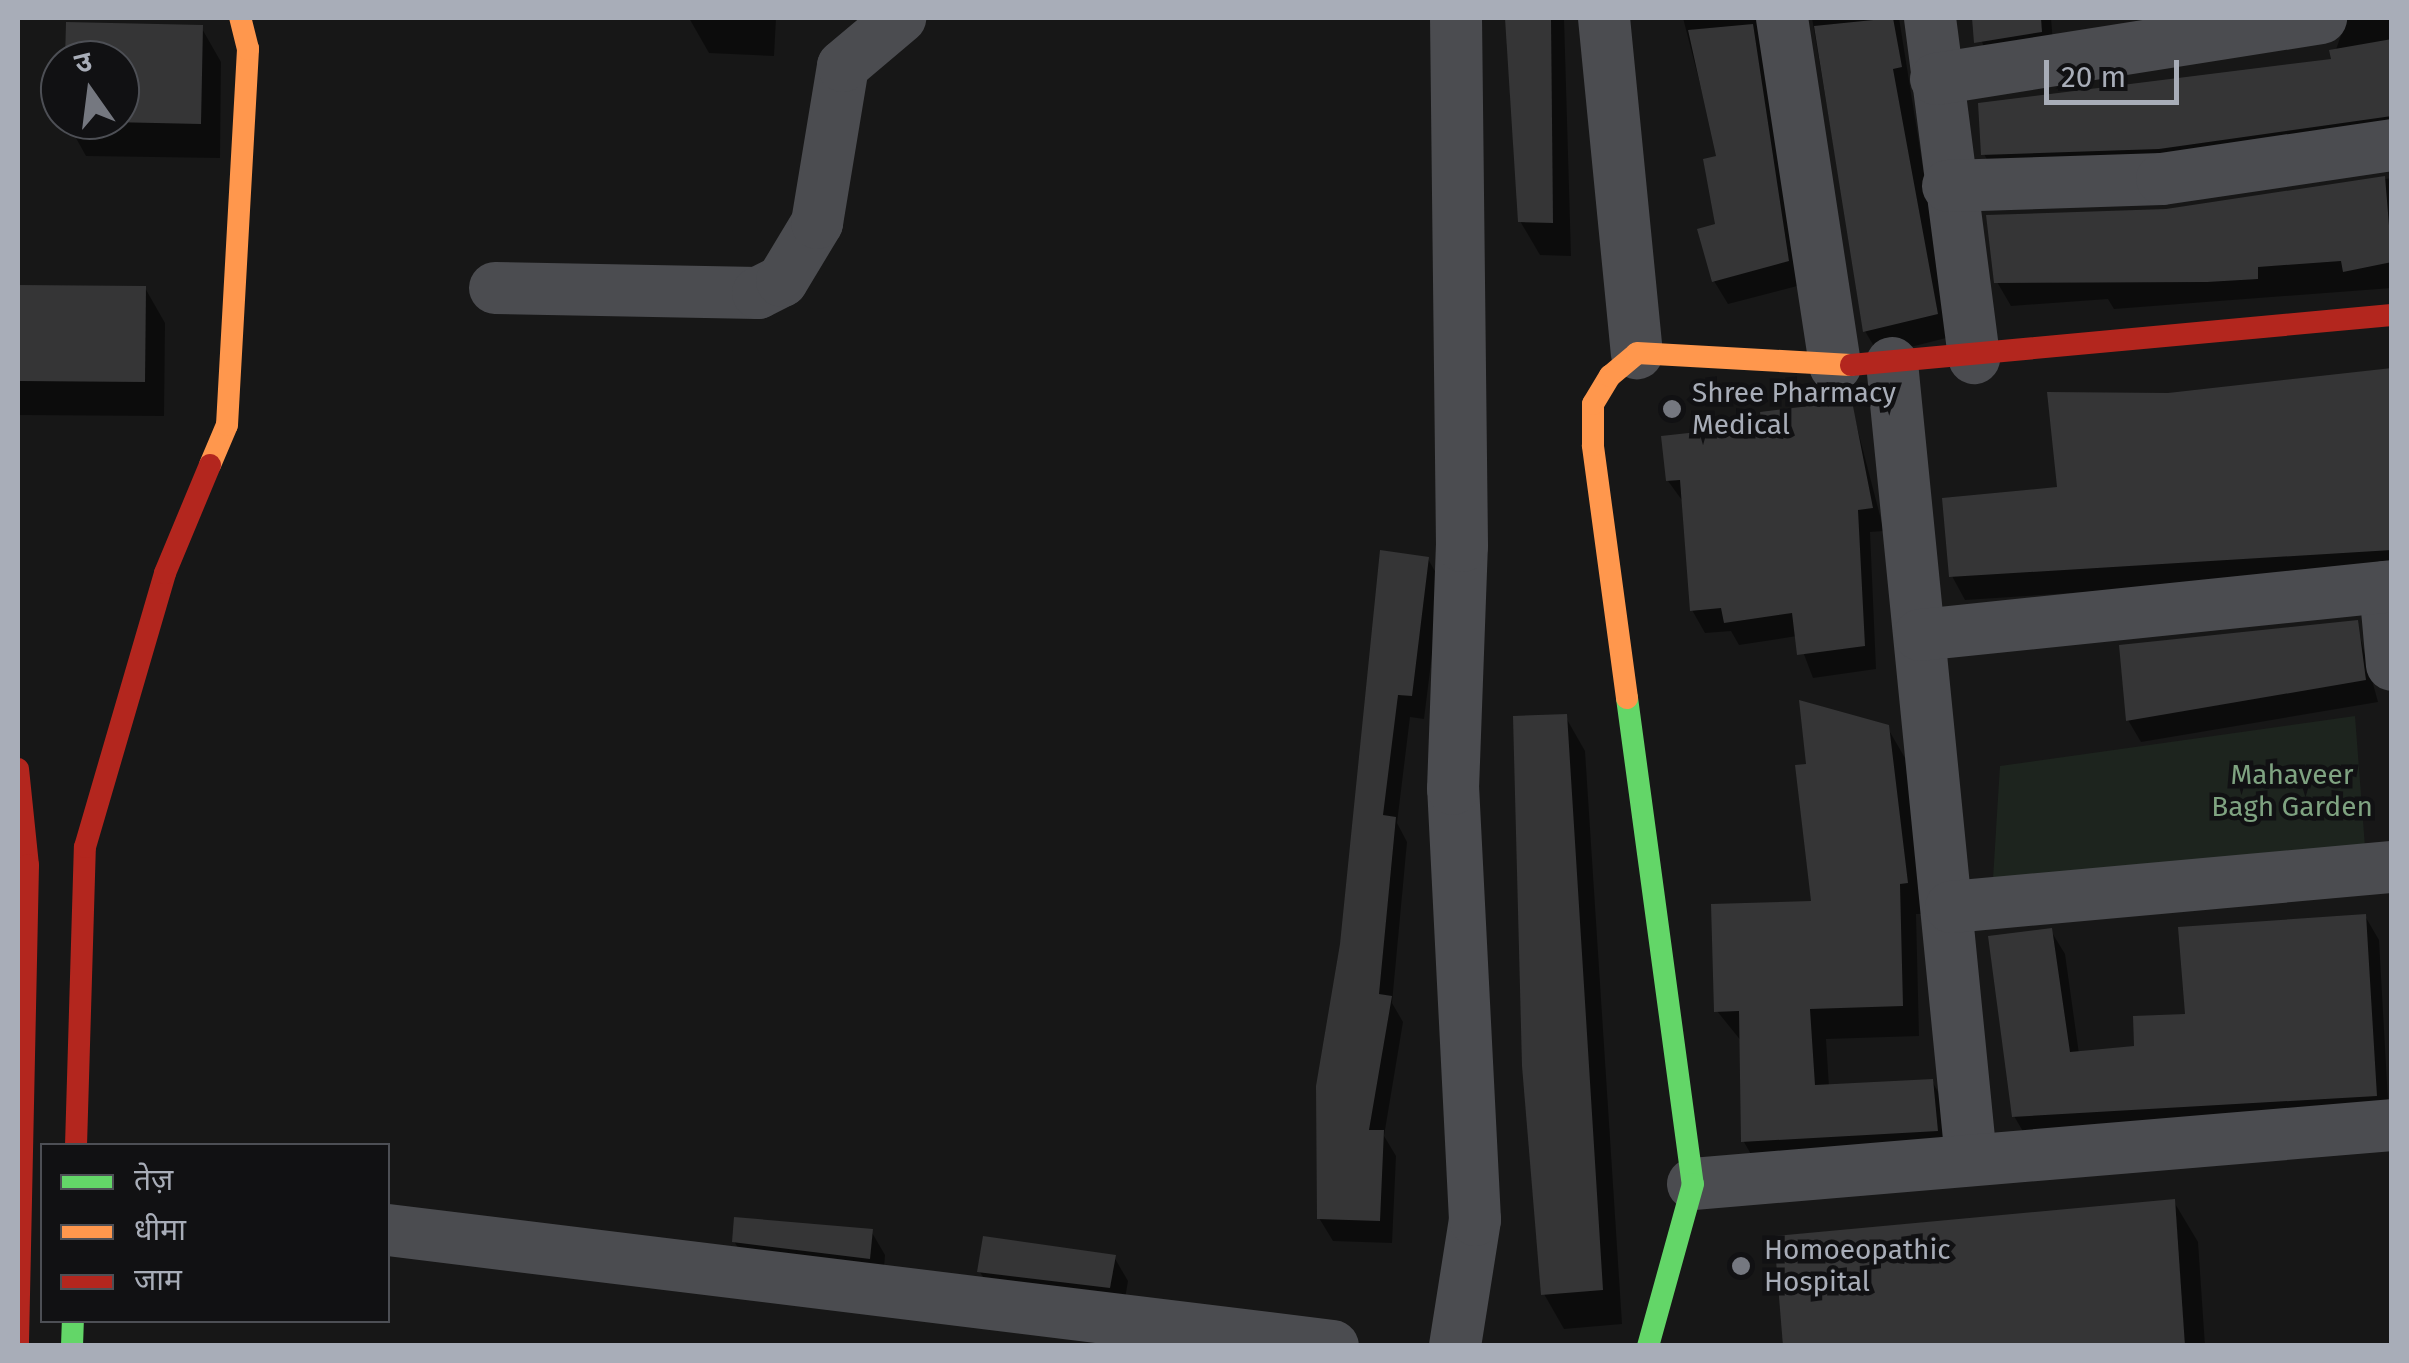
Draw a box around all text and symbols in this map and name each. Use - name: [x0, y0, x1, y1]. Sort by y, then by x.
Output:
- north arrow: [40, 40, 140, 140]
- scale bar: [2049, 40, 2184, 102]
- text: उ: [71, 44, 95, 80]
- text: 20 m: [2061, 59, 2126, 95]
- place label: Shree Pharmacy Medical: [1692, 376, 1896, 442]
- marker: Shree Pharmacy Medical: [1661, 398, 1683, 420]
- park label: Mahaveer Bagh Garden: [2211, 758, 2373, 824]
- legend: [40, 1143, 390, 1323]
- text: तेज़: [134, 1162, 173, 1198]
- text: धीमा: [134, 1212, 186, 1248]
- place label: Homoeopathic Hospital: [1764, 1233, 1951, 1299]
- marker: Homoeopathic Hospital: [1728, 1253, 1754, 1279]
- text: जाम: [134, 1262, 182, 1298]

